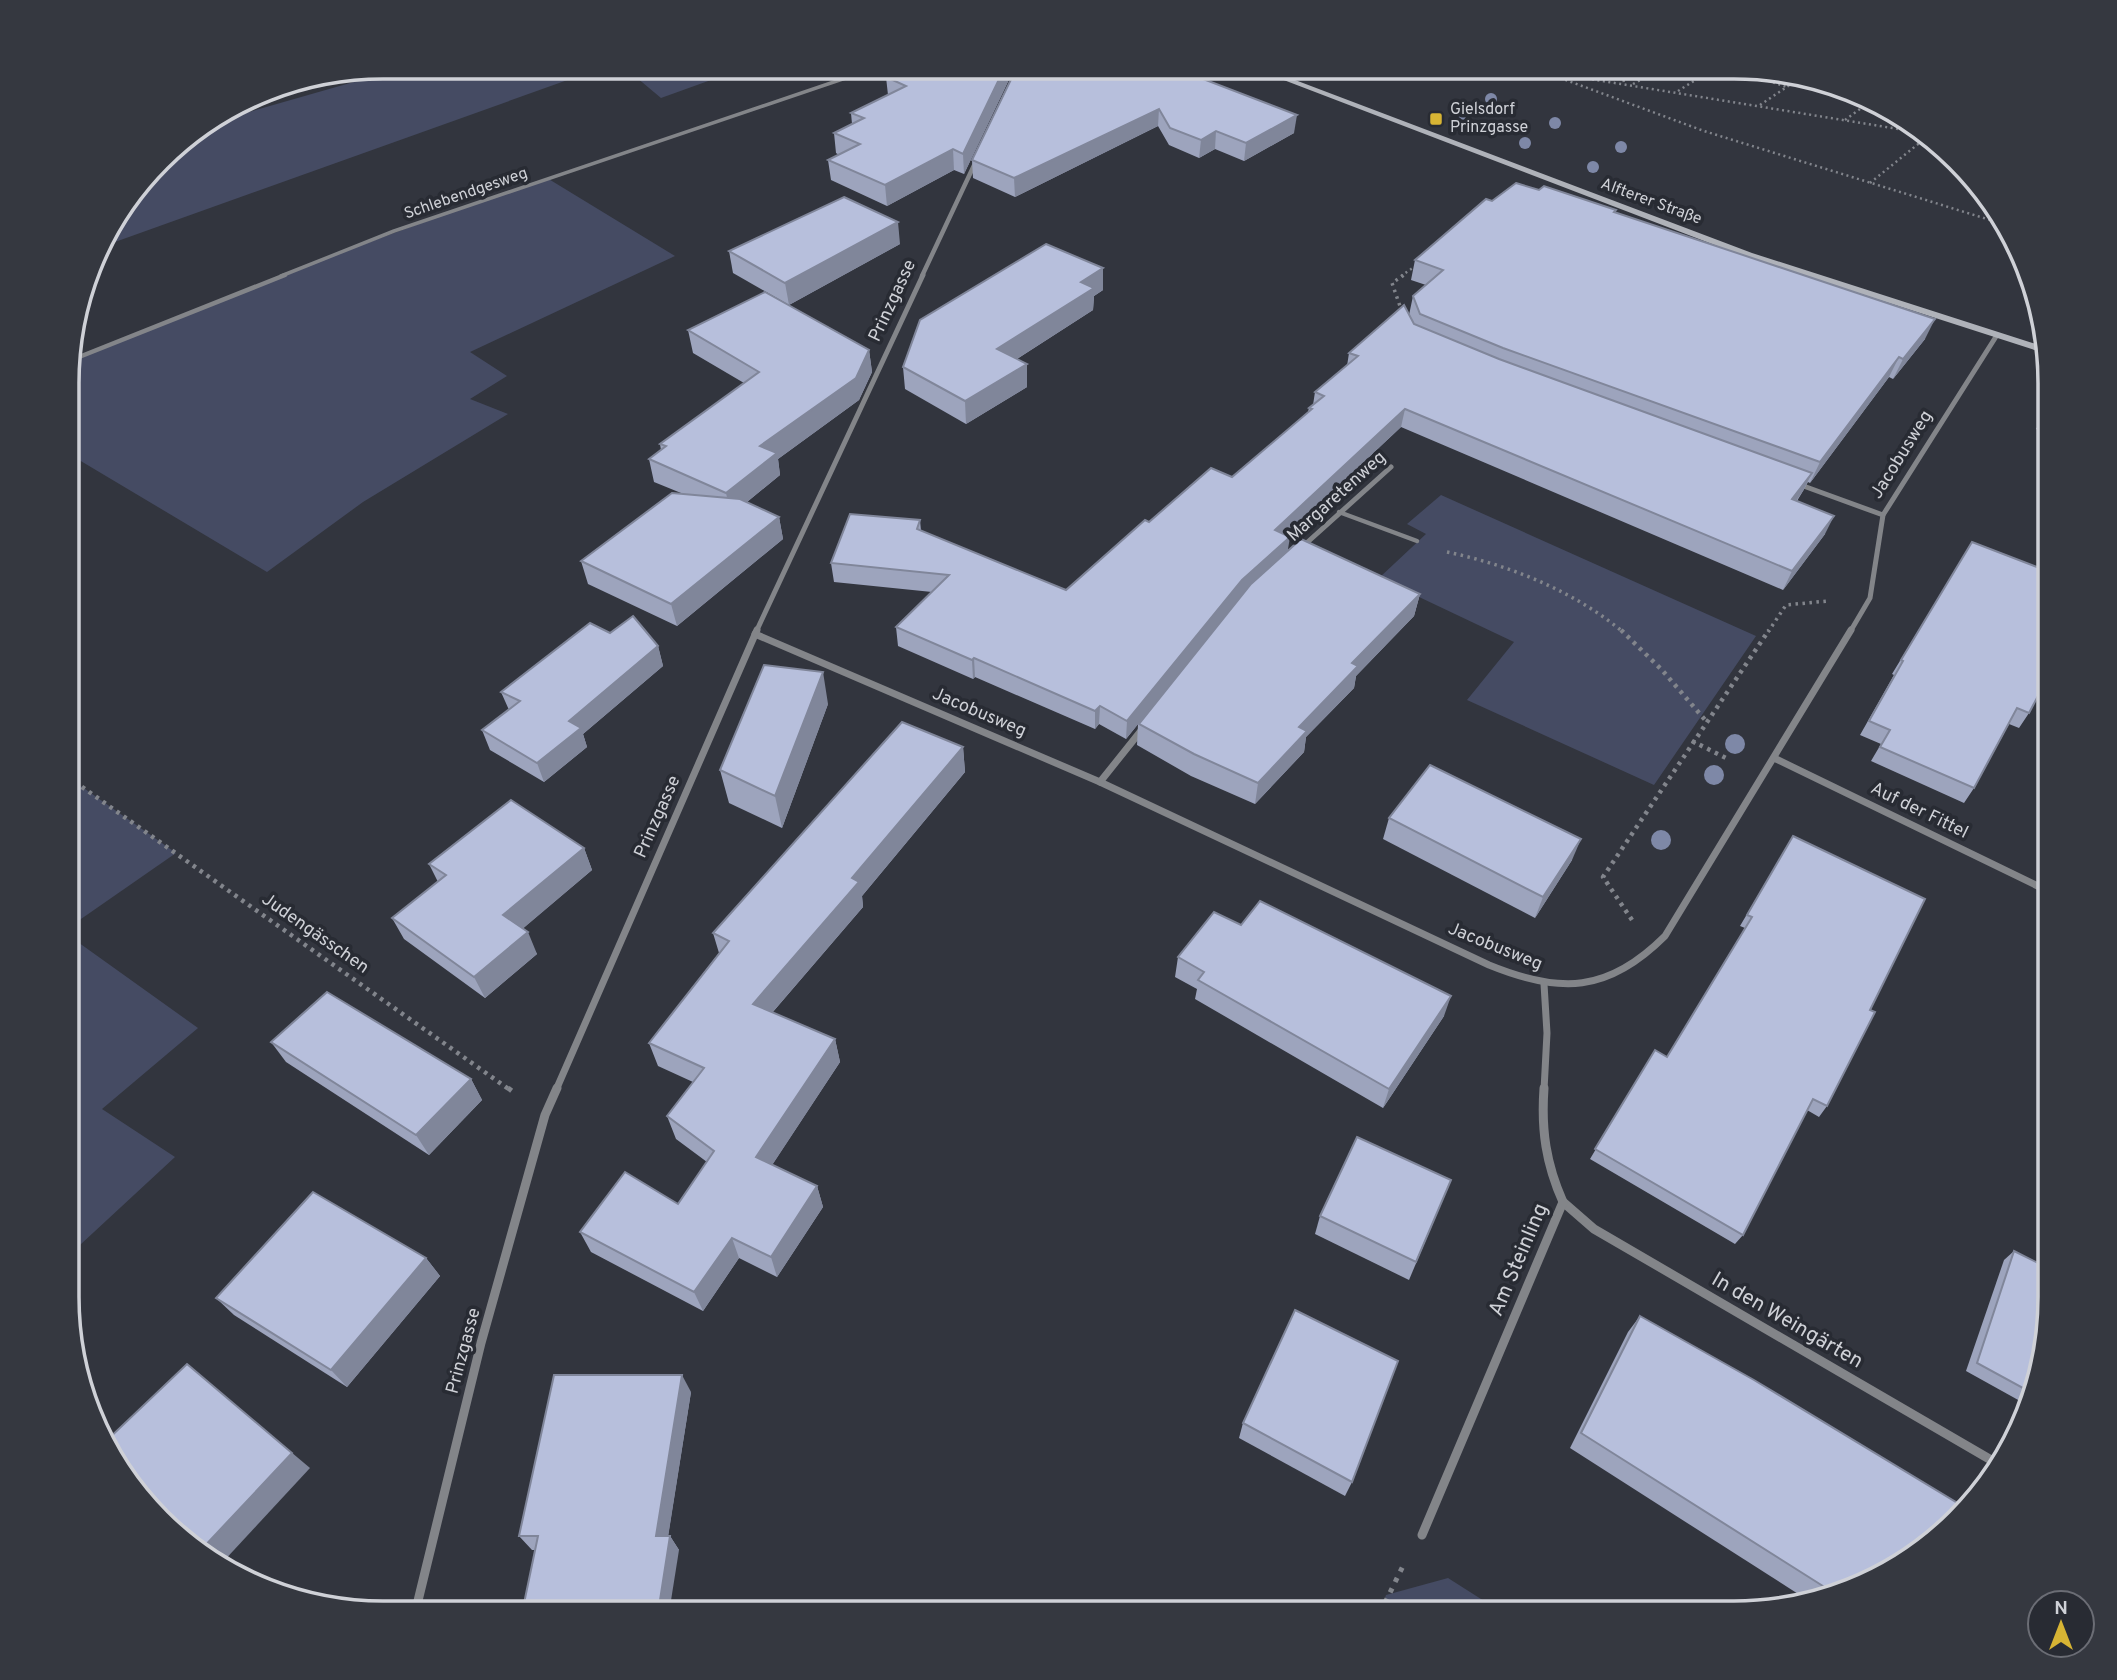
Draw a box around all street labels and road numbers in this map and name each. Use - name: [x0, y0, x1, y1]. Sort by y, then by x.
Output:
- street label: Schlebendgesweg: [402, 164, 530, 224]
- street label: Alfterer Straße: [1598, 174, 1704, 230]
- street label: Prinzgasse: [864, 256, 922, 346]
- street label: Jacobusweg: [1866, 406, 1938, 504]
- street label: Margaretenweg: [1283, 446, 1391, 548]
- street label: Jacobusweg: [928, 683, 1030, 743]
- street label: Prinzgasse: [630, 772, 686, 862]
- street label: Auf der Fittel: [1866, 777, 1972, 845]
- street label: Judengässchen: [257, 888, 373, 980]
- street label: Jacobusweg: [1444, 918, 1546, 976]
- street label: Am Steinling: [1483, 1199, 1555, 1321]
- street label: In den Weingärten: [1706, 1267, 1868, 1375]
- street label: Prinzgasse: [442, 1306, 486, 1396]

